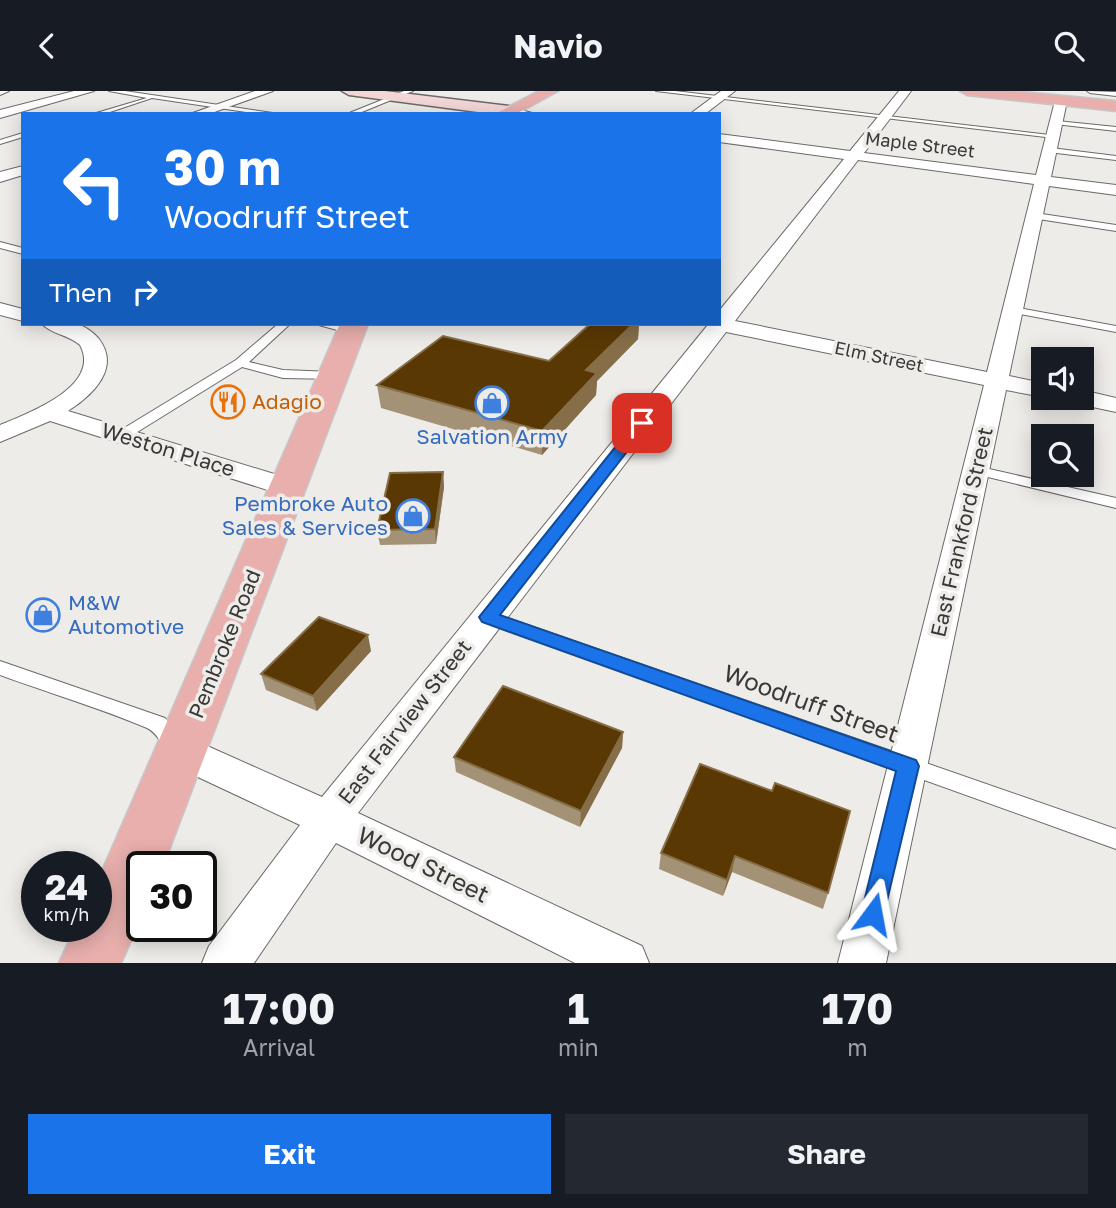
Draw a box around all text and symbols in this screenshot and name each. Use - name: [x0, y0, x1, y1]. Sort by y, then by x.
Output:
- icon: back: [28, 27, 66, 65]
- text: Navio: [513, 27, 603, 65]
- icon: search: [1050, 27, 1088, 65]
- street label: Maple Street: [864, 126, 976, 162]
- text: 30 m: [164, 137, 281, 196]
- icon: left: [49, 140, 140, 231]
- text: Woodruff Street: [164, 197, 410, 235]
- icon: right: [126, 273, 164, 311]
- text: Then: [49, 277, 112, 308]
- street label: Elm Street: [833, 336, 926, 376]
- map controls: [1031, 347, 1094, 487]
- button: sound: [1031, 347, 1094, 410]
- restaurant icon: Adagio: [209, 383, 247, 421]
- shop icon: Salvation Army: [473, 384, 511, 422]
- place label: Adagio: [252, 388, 322, 414]
- pin: [612, 393, 672, 453]
- icon: arrive: [623, 404, 661, 442]
- street label: Weston Place: [99, 416, 238, 482]
- place label: Salvation Army: [416, 423, 568, 449]
- street label: East Frankford Street: [924, 424, 998, 639]
- button: search: [1031, 424, 1094, 487]
- place label: Pembroke Auto Sales & Services: [222, 490, 388, 540]
- shop icon: Pembroke Auto Sales & Services: [394, 497, 432, 535]
- street label: Pembroke Road: [182, 565, 266, 722]
- place label: M&W Automotive: [68, 589, 184, 639]
- shop icon: M&W Automotive: [24, 596, 62, 634]
- street label: East Fairview Street: [332, 634, 476, 809]
- street label: Woodruff Street: [720, 657, 903, 748]
- street label: Wood Street: [353, 819, 494, 908]
- speed limit sign: 30: [126, 851, 217, 942]
- text: 24: [45, 866, 88, 908]
- position arrow: [836, 877, 910, 951]
- text: km/h: [44, 903, 89, 925]
- text: 17:00: [223, 983, 335, 1033]
- text: 1: [568, 983, 589, 1033]
- text: 170: [821, 983, 893, 1033]
- text: Arrival: [243, 1033, 315, 1061]
- text: min: [558, 1033, 599, 1061]
- text: m: [847, 1033, 868, 1061]
- button: Exit: [28, 1114, 551, 1194]
- button: Share: [565, 1114, 1088, 1194]

